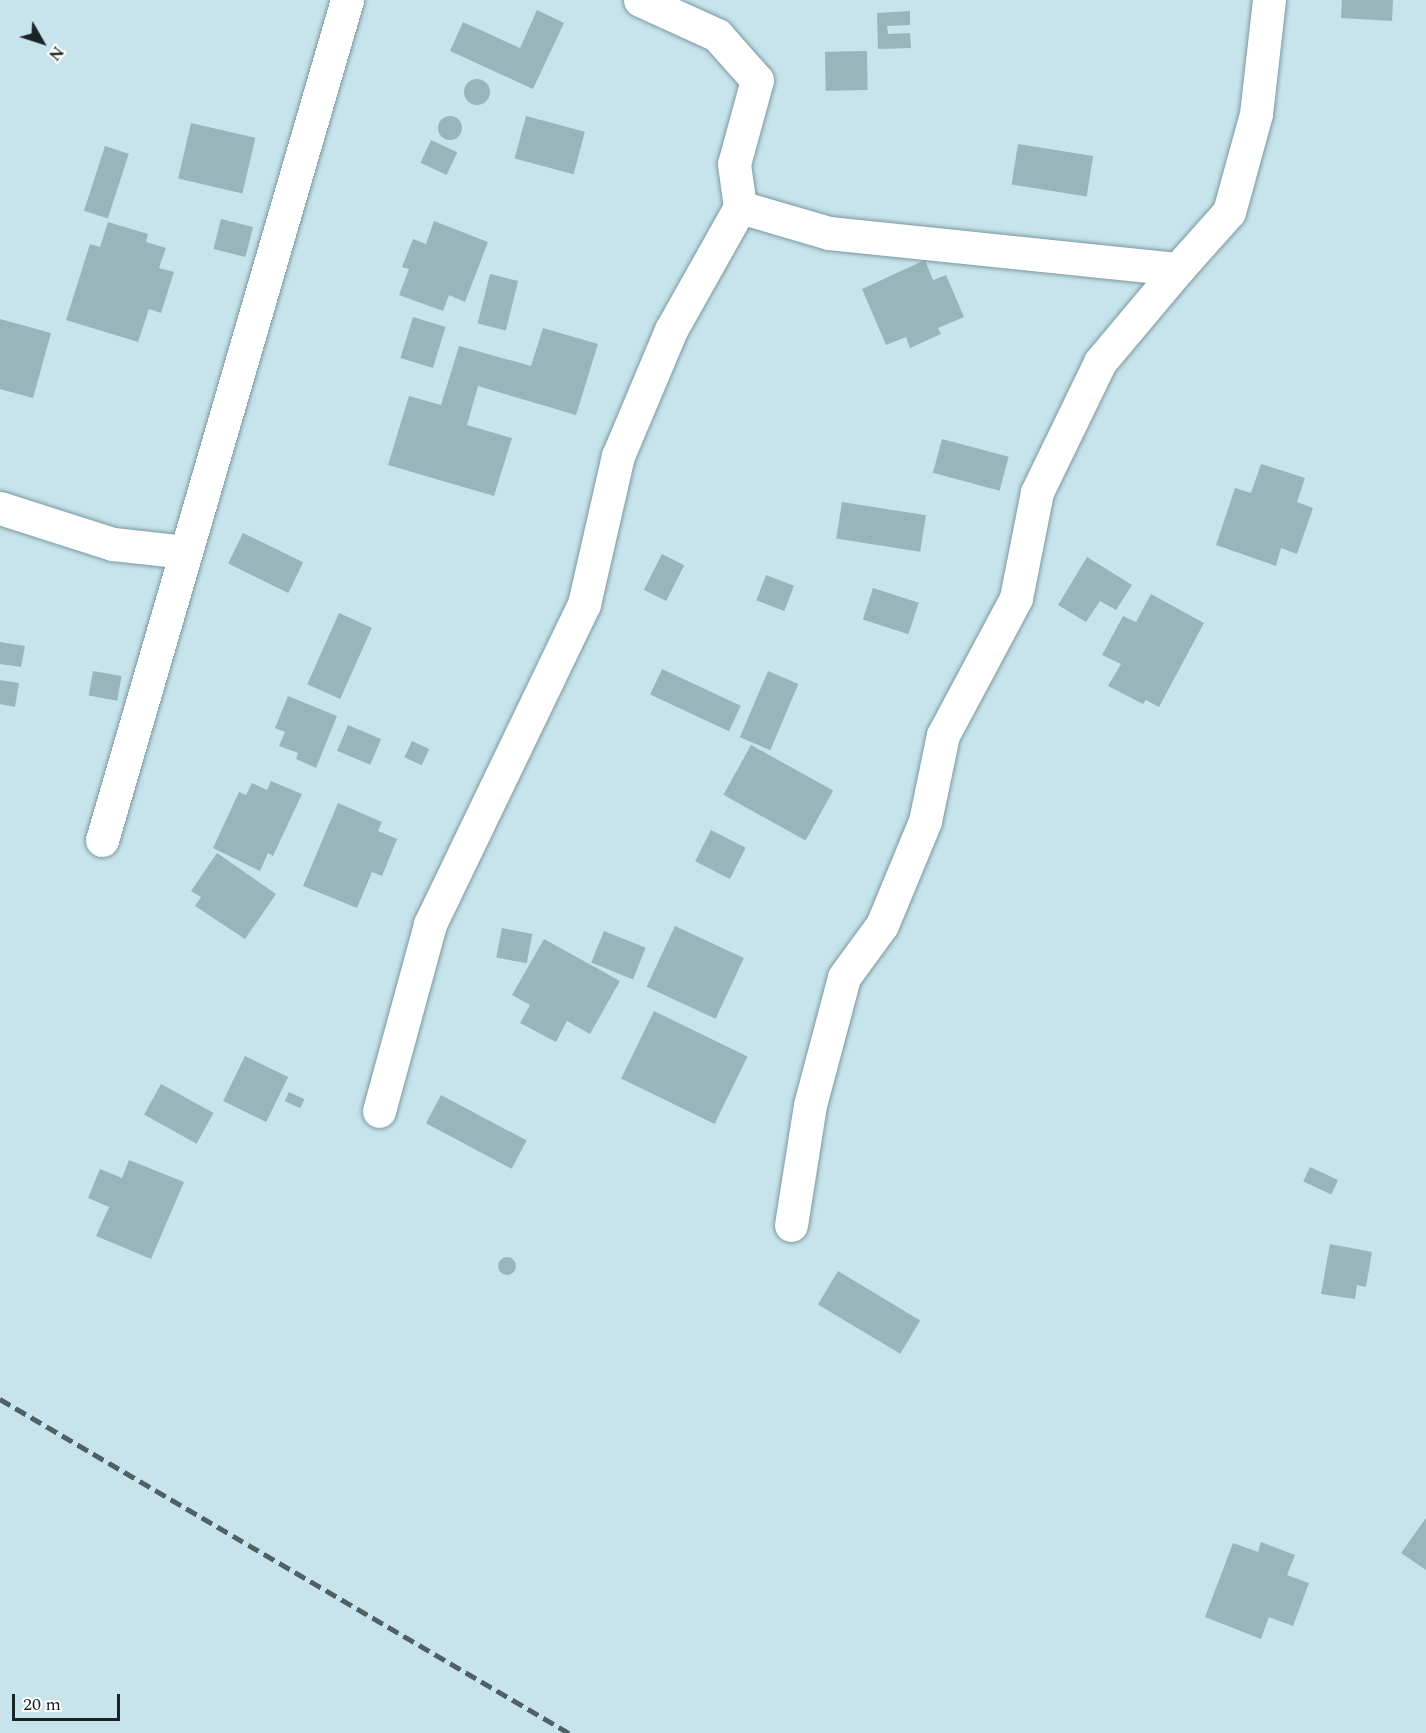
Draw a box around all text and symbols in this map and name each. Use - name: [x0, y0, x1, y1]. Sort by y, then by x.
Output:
- north arrow: [12, 12, 72, 72]
- text: N: [43, 41, 69, 66]
- scale bar: [15, 1682, 123, 1720]
- text: 20 m: [23, 1691, 61, 1718]

